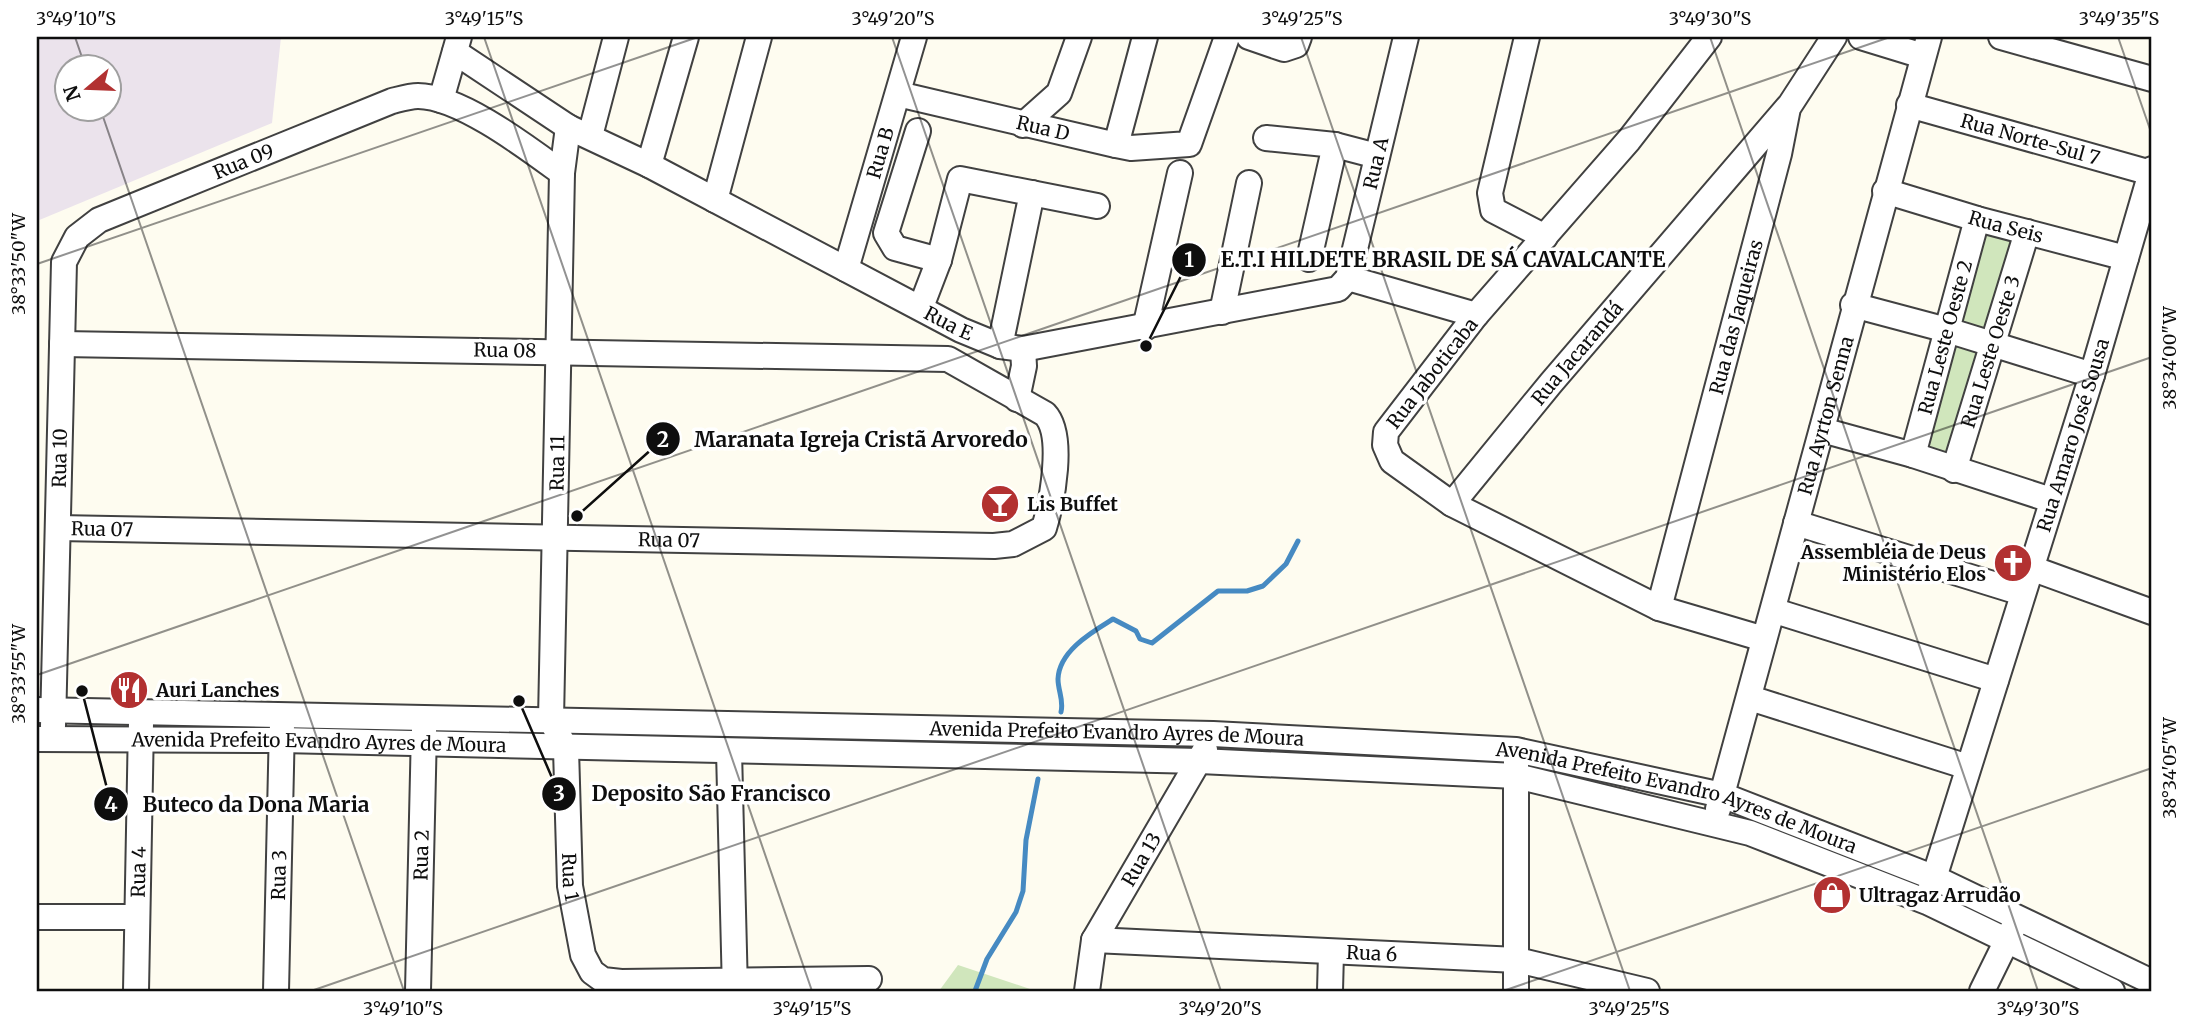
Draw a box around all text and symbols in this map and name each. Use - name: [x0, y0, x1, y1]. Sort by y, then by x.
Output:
- text: 3°49'10"S: [36, 7, 116, 30]
- text: 3°49'15"S: [445, 7, 524, 30]
- text: 3°49'20"S: [852, 7, 935, 30]
- text: 3°49'25"S: [1261, 7, 1343, 30]
- text: 3°49'30"S: [1669, 7, 1752, 30]
- text: 3°49'35"S: [2079, 7, 2159, 30]
- north arrow: [52, 52, 122, 122]
- text: N: [58, 83, 86, 105]
- street label: Rua Norte-Sul 7: [1958, 108, 2103, 170]
- street label: Rua D: [1014, 110, 1072, 146]
- street label: Rua B: [861, 124, 899, 181]
- street label: Rua A: [1358, 134, 1394, 192]
- street label: Rua 09: [210, 138, 277, 184]
- street label: Rua Seis: [1965, 205, 2046, 248]
- text: 38°33'50"W: [7, 212, 30, 315]
- street label: Rua das Jaqueiras: [1704, 237, 1768, 397]
- callout: E.T.I HILDETE BRASIL DE SÁ CAVALCANTE: [1172, 239, 1680, 281]
- text: E.T.I HILDETE BRASIL DE SÁ CAVALCANTE: [1220, 245, 1666, 273]
- text: 1: [1184, 246, 1194, 273]
- street label: Rua Leste Oeste 2: [1913, 257, 1977, 417]
- street label: Rua Leste Oeste 3: [1956, 272, 2025, 431]
- street label: Rua Jacarandá: [1526, 296, 1628, 410]
- street label: Rua E: [920, 301, 976, 346]
- text: 38°34'00"W: [2158, 305, 2181, 410]
- street label: Rua Jaboticaba: [1381, 313, 1483, 433]
- street label: Rua Ayrton Senna: [1792, 333, 1859, 497]
- street label: Rua Amaro José Sousa: [2031, 335, 2114, 535]
- street label: Rua 08: [473, 337, 537, 363]
- callout: Maranata Igreja Cristã Arvoredo: [645, 418, 1042, 460]
- text: 2: [657, 426, 669, 453]
- text: Maranata Igreja Cristã Arvoredo: [694, 426, 1028, 453]
- street label: Rua 10: [47, 428, 72, 488]
- street label: Rua 11: [545, 434, 569, 491]
- bar icon: Lis Buffet: [979, 483, 1021, 525]
- place label: Lis Buffet: [1027, 492, 1118, 516]
- street label: Rua 07: [71, 516, 133, 541]
- street label: Rua 07: [638, 527, 700, 552]
- place label: Assembléia de Deus Ministério Elos: [1800, 540, 1986, 586]
- church icon: Assembléia de Deus Ministério Elos: [1992, 542, 2034, 584]
- text: 38°33'55"W: [7, 623, 30, 724]
- restaurant icon: Auri Lanches: [108, 669, 150, 711]
- place label: Auri Lanches: [155, 678, 280, 702]
- street label: Avenida Prefeito Evandro Ayres de Moura: [928, 716, 1305, 751]
- text: 38°34'05"W: [2158, 716, 2181, 819]
- street label: Avenida Prefeito Evandro Ayres de Moura: [130, 727, 507, 757]
- street label: Avenida Prefeito Evandro Ayres de Moura: [1494, 737, 1860, 858]
- callout: Deposito São Francisco: [542, 773, 844, 815]
- text: 3: [553, 780, 565, 807]
- text: Deposito São Francisco: [591, 780, 831, 807]
- callout: Buteco da Dona Maria: [94, 783, 384, 825]
- text: 4: [104, 791, 118, 818]
- text: Buteco da Dona Maria: [142, 791, 370, 818]
- street label: Rua 13: [1116, 828, 1166, 891]
- street label: Rua 2: [409, 829, 434, 881]
- street label: Rua 4: [126, 846, 151, 898]
- street label: Rua 3: [266, 850, 291, 901]
- street label: Rua 1: [557, 852, 585, 903]
- shop icon: Ultragaz Arrudão: [1811, 874, 1853, 916]
- place label: Ultragaz Arrudão: [1859, 883, 2021, 907]
- street label: Rua 6: [1346, 940, 1398, 966]
- text: 3°49'10"S: [363, 997, 443, 1020]
- text: 3°49'15"S: [773, 997, 852, 1020]
- text: 3°49'20"S: [1179, 997, 1262, 1020]
- text: 3°49'25"S: [1588, 997, 1670, 1020]
- text: 3°49'30"S: [1997, 997, 2080, 1020]

